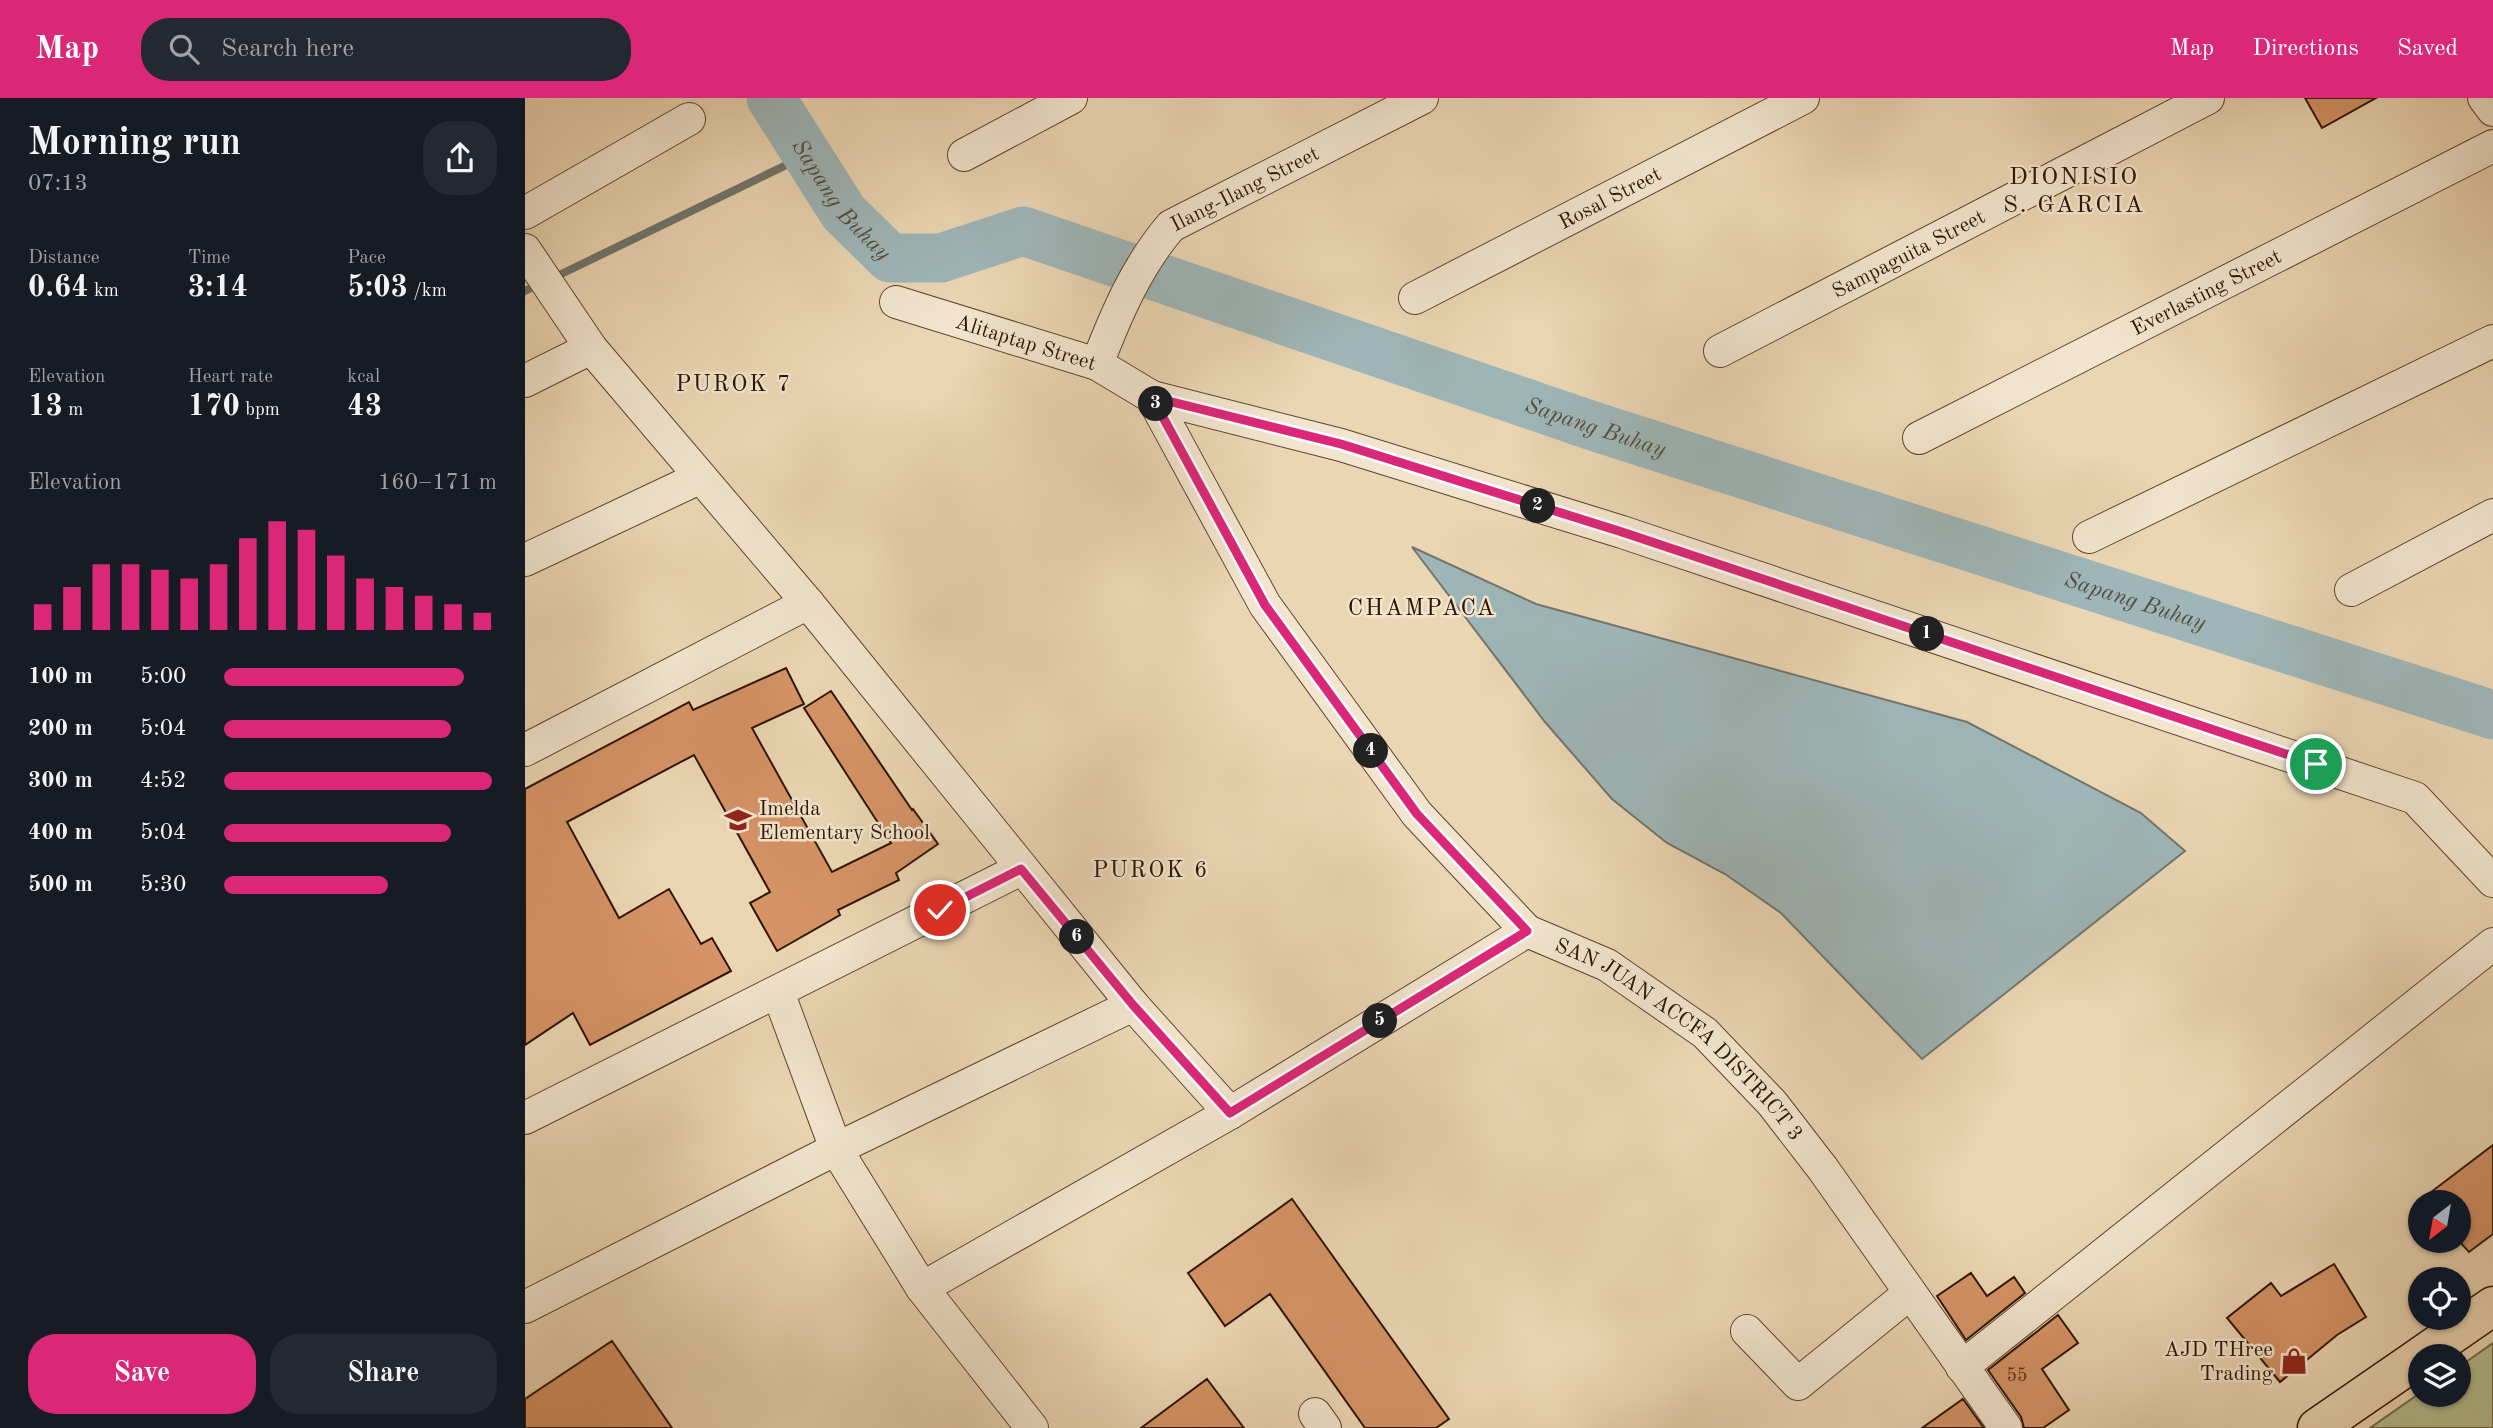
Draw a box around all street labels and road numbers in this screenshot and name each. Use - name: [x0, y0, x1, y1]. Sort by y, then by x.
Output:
- street label: Ilang-Ilang Street: [1168, 143, 1323, 236]
- street label: Rosal Street: [1556, 164, 1665, 234]
- street label: Sampaguita Street: [1829, 207, 1989, 303]
- street label: Everlasting Street: [2128, 246, 2285, 340]
- street label: Alitaptap Street: [953, 312, 1098, 375]
- street label: SAN JUAN ACCFA DISTRICT 3: [1552, 935, 1806, 1145]

